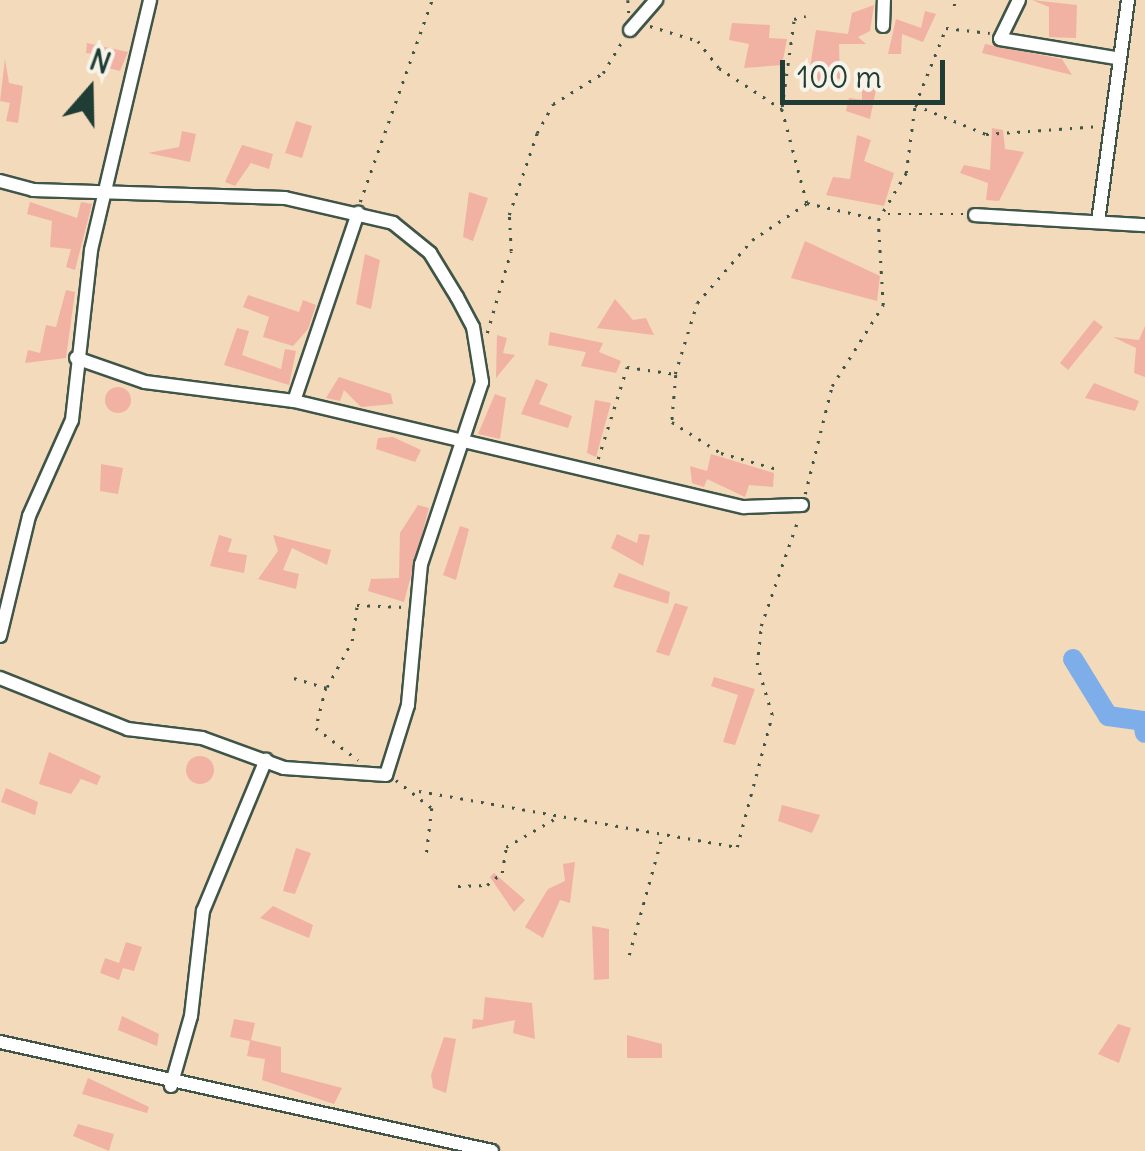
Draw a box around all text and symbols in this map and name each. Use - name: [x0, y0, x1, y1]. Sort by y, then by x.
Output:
- north arrow: [40, 40, 140, 140]
- scale bar: [785, 40, 950, 102]
- text: N: [85, 42, 116, 82]
- text: 100 m: [797, 58, 882, 96]

